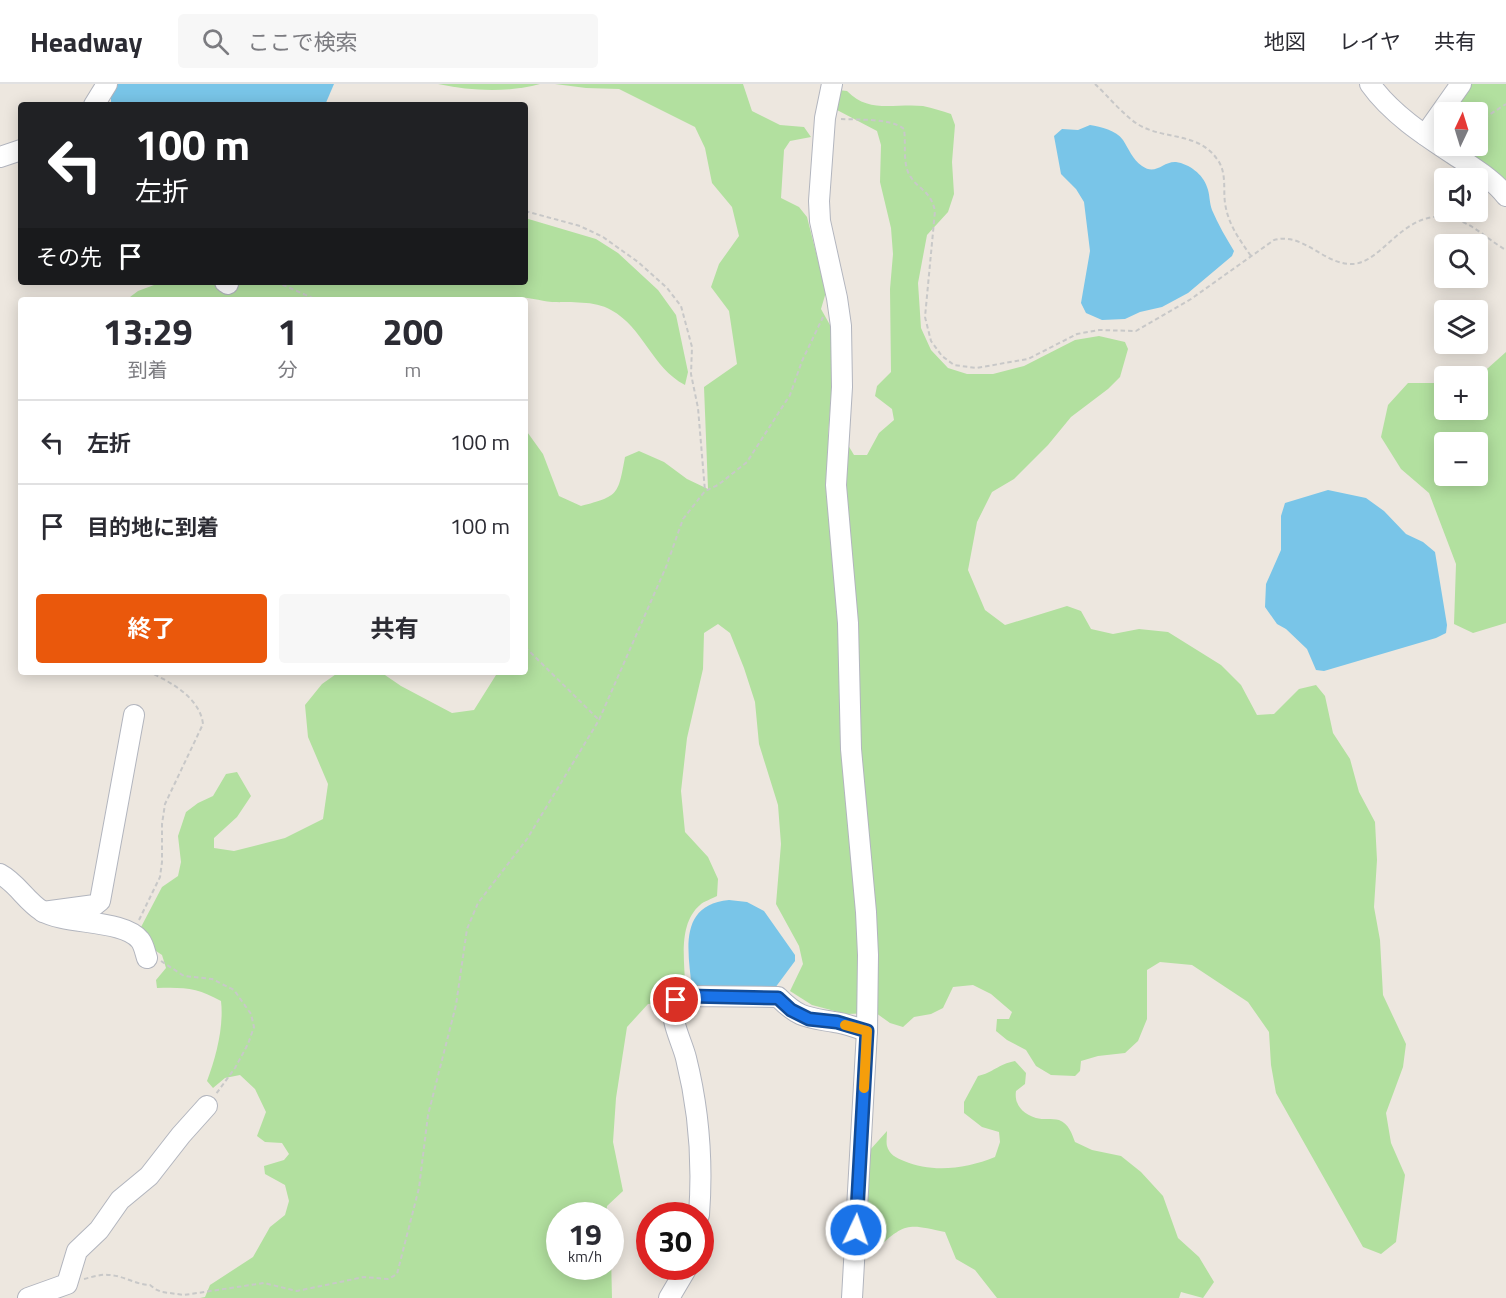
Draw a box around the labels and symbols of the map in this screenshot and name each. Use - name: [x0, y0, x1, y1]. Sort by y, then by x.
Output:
- north arrow: [1434, 102, 1488, 156]
- pin: [650, 974, 701, 1025]
- position arrow: [824, 1198, 888, 1262]
- speed limit sign: 30: [636, 1202, 714, 1280]

